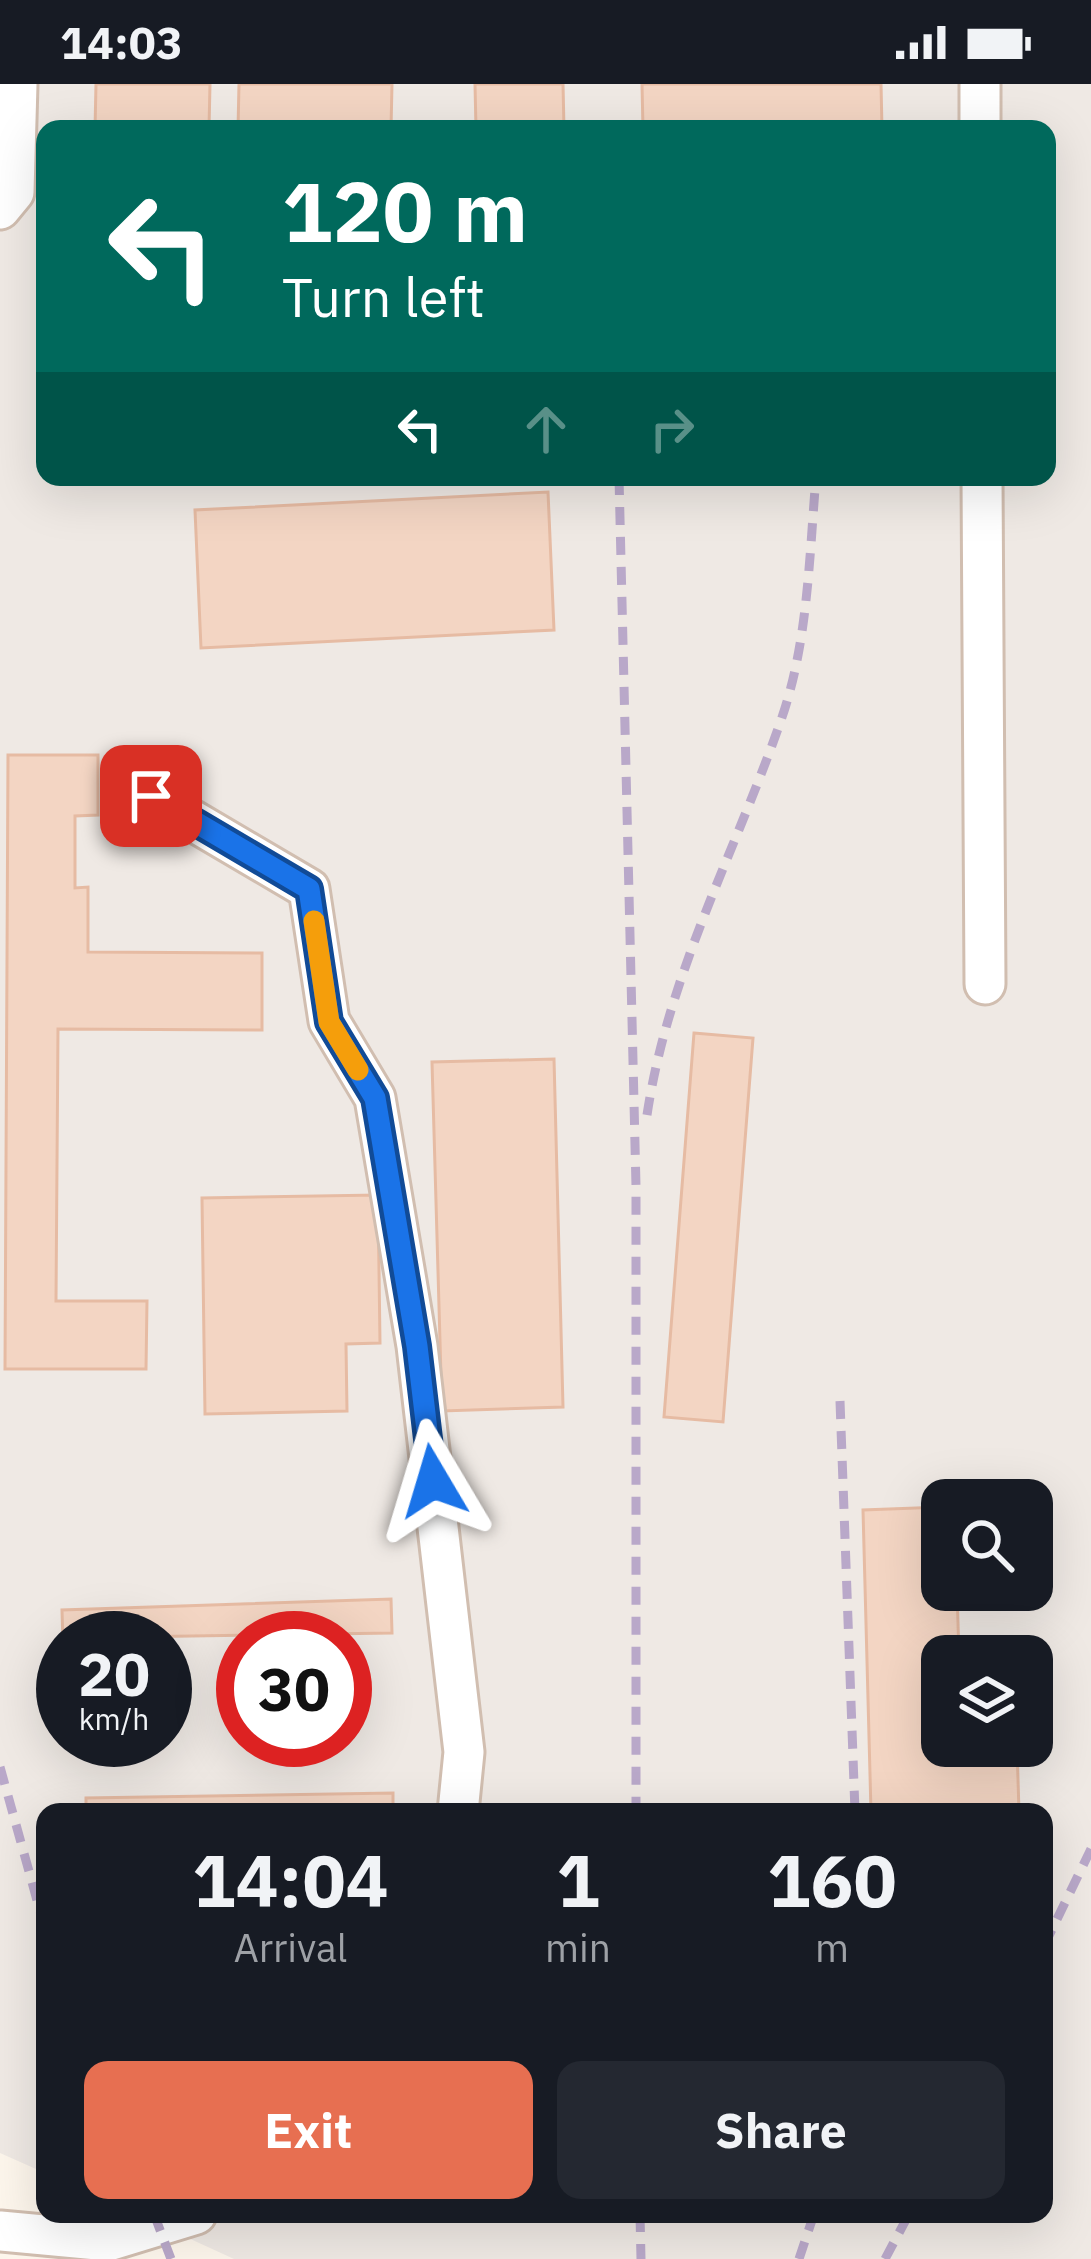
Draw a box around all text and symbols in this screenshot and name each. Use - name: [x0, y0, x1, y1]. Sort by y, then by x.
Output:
- text: 14:03: [60, 13, 183, 71]
- text: 120 m: [282, 156, 528, 265]
- icon: left: [84, 168, 240, 324]
- text: Turn left: [282, 262, 485, 332]
- icon: left: [387, 396, 453, 462]
- icon: ahead: [513, 396, 579, 462]
- icon: right: [639, 396, 705, 462]
- pin: [100, 745, 202, 847]
- icon: arrive: [118, 763, 184, 829]
- position arrow: [370, 1418, 496, 1544]
- map controls: [921, 1479, 1053, 1767]
- button: search: [921, 1479, 1053, 1611]
- speed limit sign: 30: [216, 1611, 372, 1767]
- text: 20: [78, 1634, 150, 1713]
- button: layers: [921, 1635, 1053, 1767]
- text: km/h: [79, 1699, 149, 1738]
- text: 14:04: [192, 1833, 389, 1927]
- text: 1: [556, 1833, 600, 1927]
- text: 160: [767, 1833, 897, 1927]
- text: Arrival: [234, 1922, 347, 1973]
- text: min: [545, 1922, 611, 1973]
- text: m: [815, 1922, 849, 1973]
- button: Exit: [84, 2061, 533, 2199]
- button: Share: [557, 2061, 1005, 2199]

